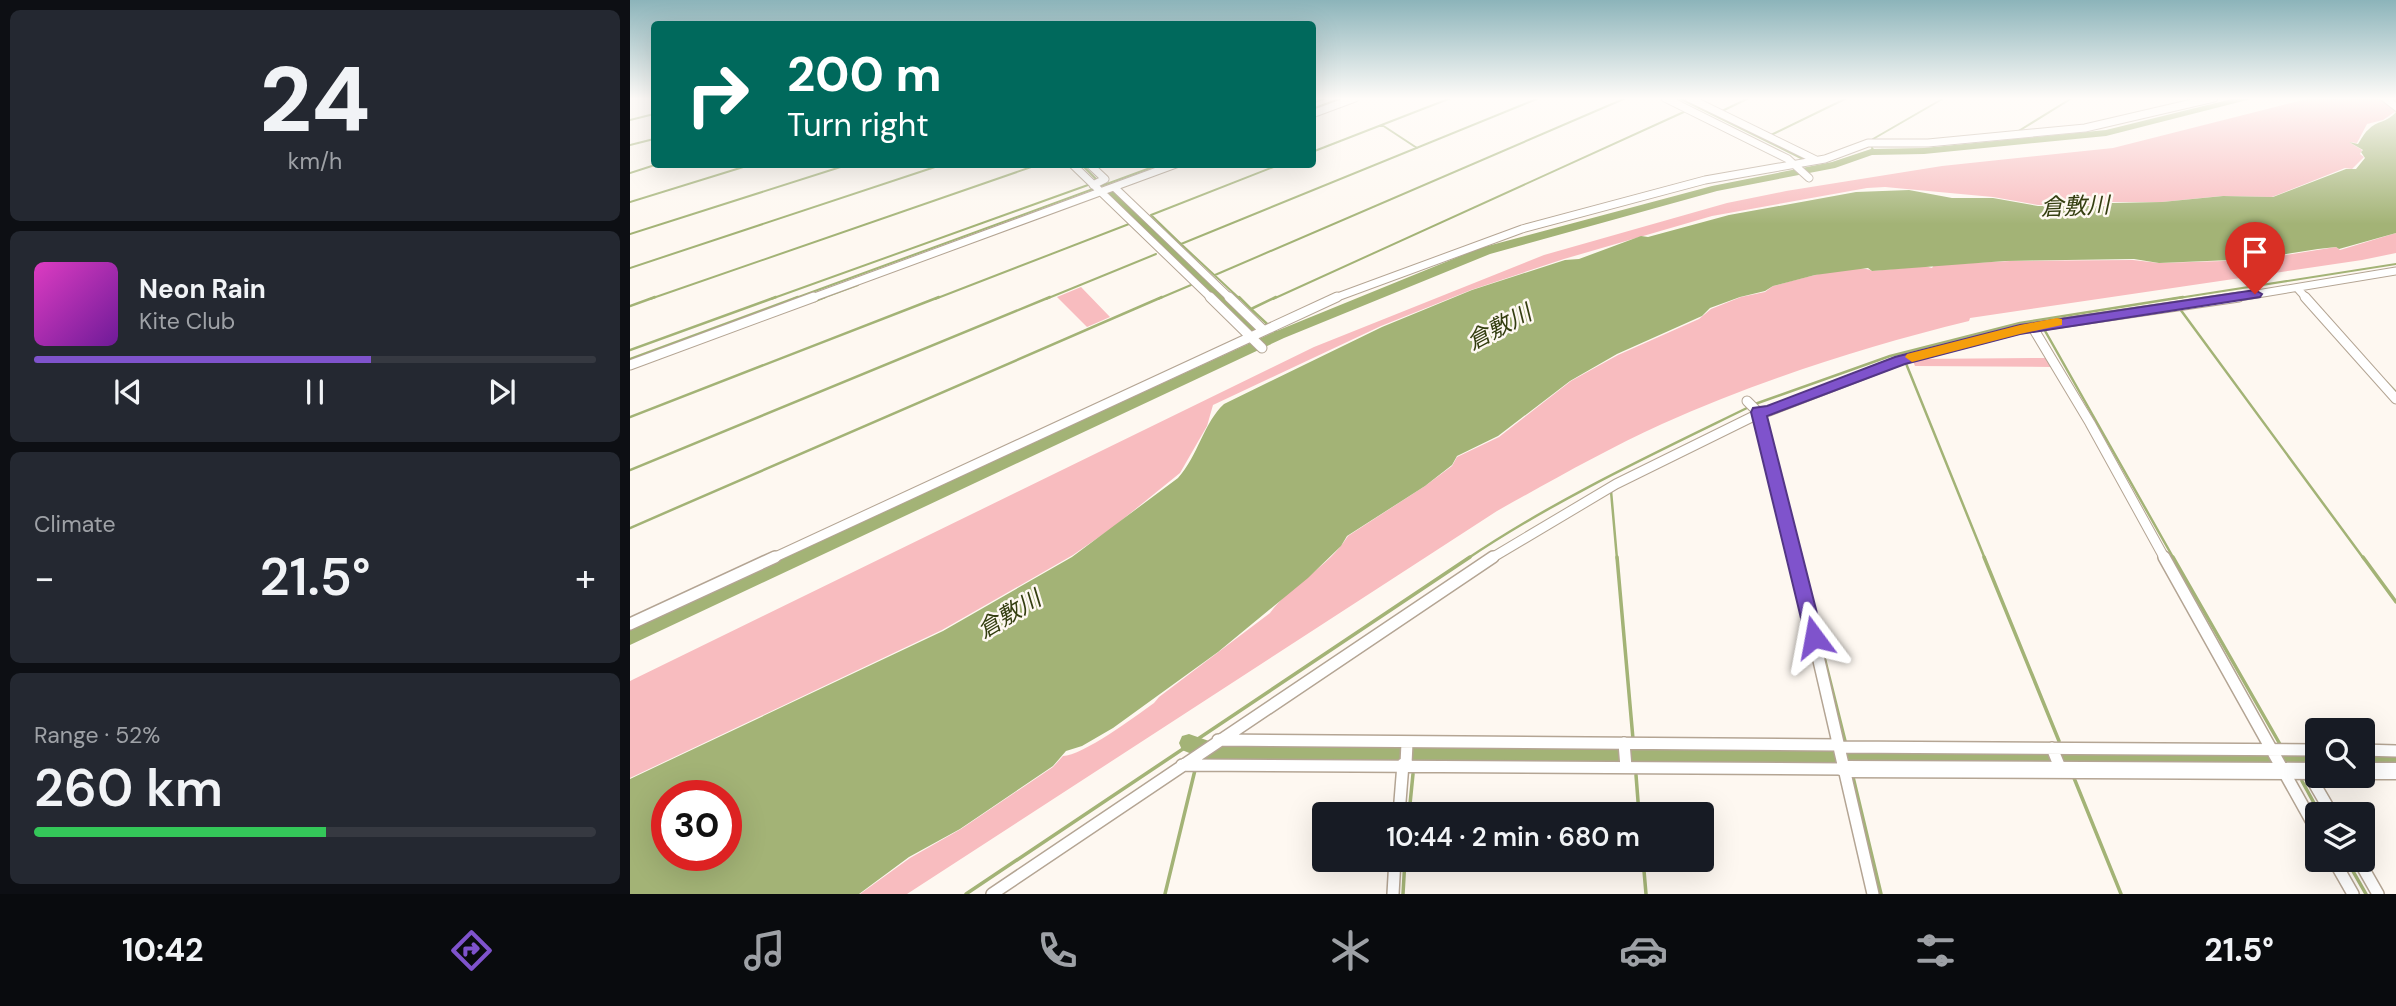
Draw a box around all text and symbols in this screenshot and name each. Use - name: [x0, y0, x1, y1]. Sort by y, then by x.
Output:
- text: 24: [259, 41, 371, 159]
- text: 200 m: [787, 42, 942, 106]
- icon: right: [672, 49, 763, 140]
- text: Turn right: [787, 104, 929, 146]
- text: km/h: [288, 146, 342, 176]
- water label: 倉敷川: [2040, 190, 2113, 222]
- pin: [2225, 222, 2285, 294]
- icon: arrive: [2236, 233, 2274, 271]
- text: Neon Rain: [139, 272, 266, 306]
- water label: 倉敷川: [1461, 296, 1539, 356]
- text: Kite Club: [139, 306, 235, 336]
- icon: previous: [109, 373, 147, 411]
- icon: pause: [296, 373, 334, 411]
- icon: next: [483, 373, 521, 411]
- text: Climate: [34, 509, 116, 539]
- text: 21.5°: [259, 543, 371, 611]
- text: −: [34, 553, 55, 603]
- text: +: [575, 553, 596, 603]
- water label: 倉敷川: [972, 582, 1049, 645]
- position arrow: [1777, 600, 1851, 674]
- map controls: [2305, 718, 2375, 872]
- button: search: [2305, 718, 2375, 788]
- text: Range · 52%: [34, 720, 160, 750]
- text: 260 km: [34, 754, 223, 822]
- speed limit sign: 30: [651, 780, 742, 871]
- button: layers: [2305, 802, 2375, 872]
- text: 10:44 · 2 min · 680 m: [1386, 820, 1640, 854]
- icon: directions: [447, 926, 496, 975]
- icon: music: [740, 926, 789, 975]
- icon: phone: [1033, 926, 1082, 975]
- icon: climate: [1326, 926, 1375, 975]
- icon: car: [1619, 926, 1668, 975]
- icon: filters: [1911, 926, 1960, 975]
- text: 10:42: [122, 929, 203, 971]
- text: 21.5°: [2204, 929, 2274, 971]

